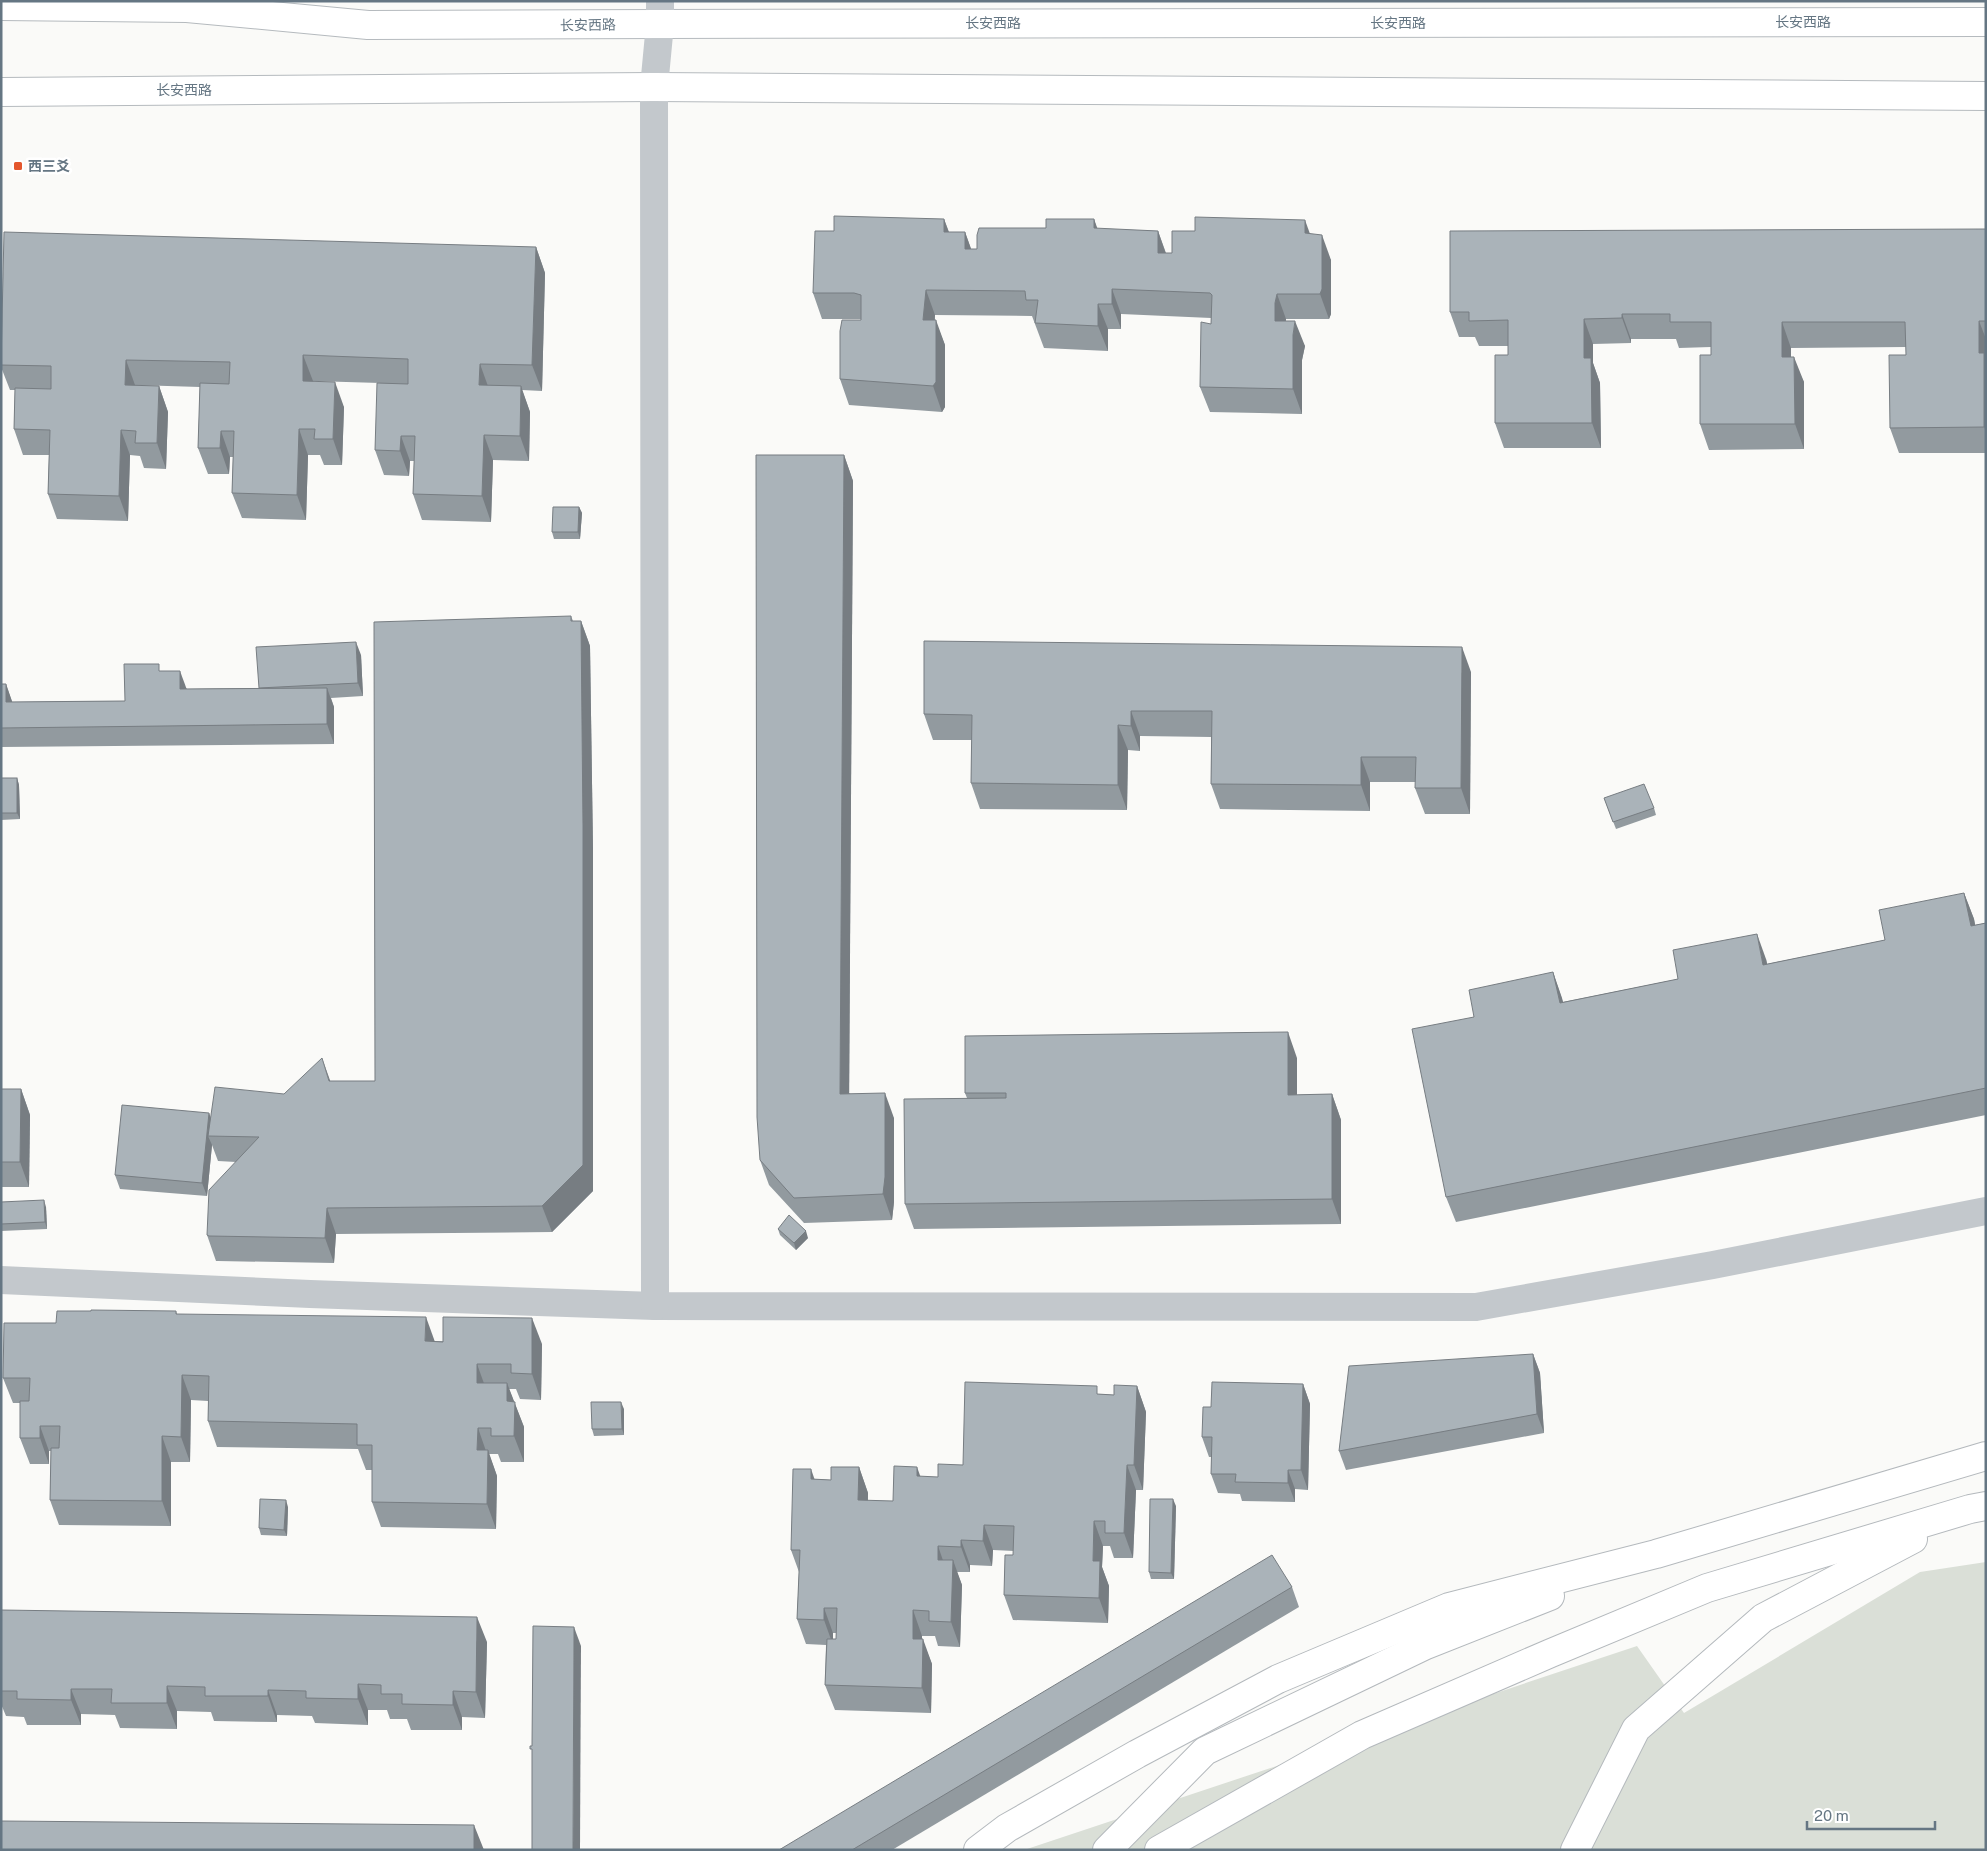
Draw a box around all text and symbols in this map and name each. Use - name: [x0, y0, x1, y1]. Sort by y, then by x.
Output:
- street label: 长安西路: [1775, 14, 1831, 30]
- street label: 长安西路: [965, 15, 1021, 31]
- street label: 长安西路: [1370, 15, 1426, 31]
- street label: 长安西路: [560, 17, 616, 33]
- street label: 长安西路: [156, 82, 212, 98]
- place label: 西三爻: [28, 158, 70, 174]
- marker: 西三爻: [12, 160, 24, 172]
- scale bar: [1807, 1798, 1934, 1830]
- text: 20 m: [1814, 1807, 1849, 1824]

